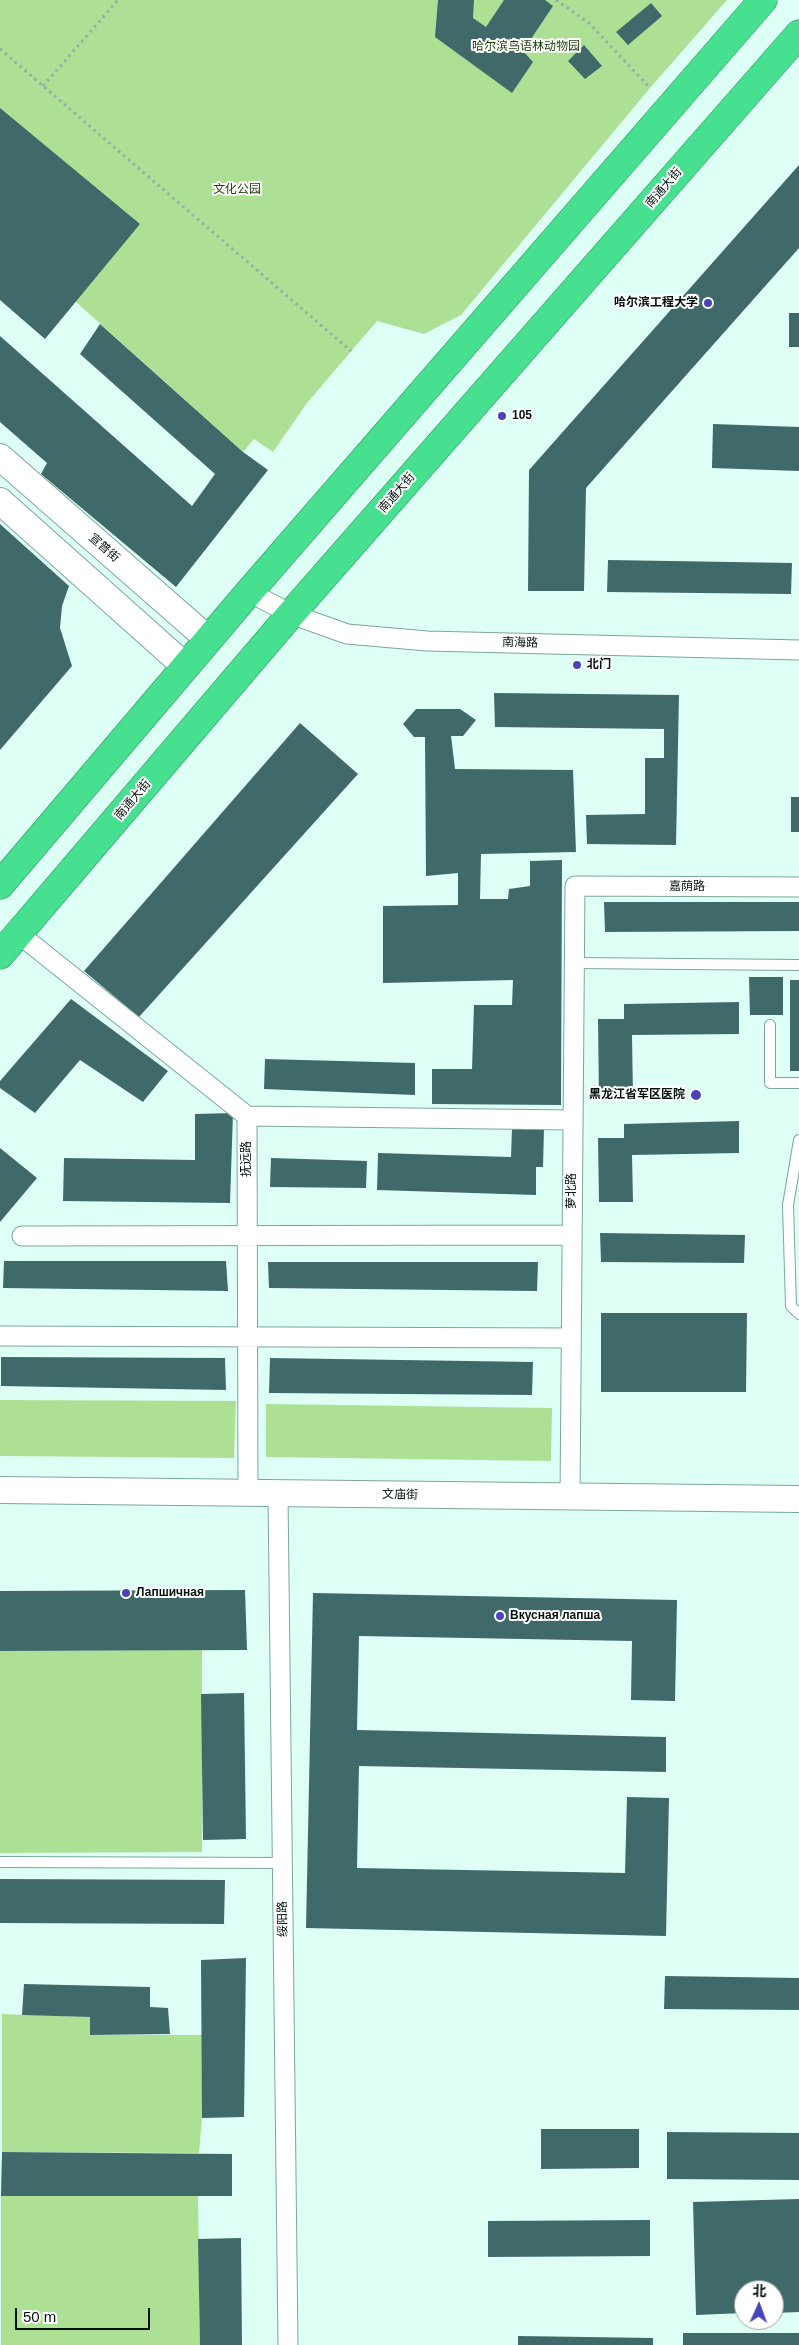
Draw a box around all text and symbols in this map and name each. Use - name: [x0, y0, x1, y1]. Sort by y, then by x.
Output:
- park label: 哈尔滨鸟语林动物园: [472, 40, 580, 54]
- street label: 南通大街: [643, 165, 685, 211]
- park label: 文化公园: [213, 183, 261, 197]
- place label: 哈尔滨工程大学: [614, 296, 698, 310]
- marker: 哈尔滨工程大学: [702, 297, 714, 309]
- place label: 105: [512, 409, 532, 423]
- marker: 105: [496, 410, 508, 422]
- street label: 南通大街: [376, 470, 418, 516]
- street label: 宣普街: [86, 531, 122, 565]
- street label: 南海路: [502, 635, 538, 651]
- place label: 北门: [587, 658, 611, 672]
- marker: 北门: [571, 659, 583, 671]
- street label: 南通大街: [112, 777, 154, 823]
- street label: 嘉荫路: [669, 880, 705, 894]
- place label: 黑龙江省军区医院: [589, 1088, 685, 1102]
- marker: 黑龙江省军区医院: [689, 1088, 703, 1102]
- street label: 抚远路: [240, 1141, 254, 1177]
- street label: 萝北路: [565, 1173, 579, 1209]
- street label: 文庙街: [382, 1487, 418, 1503]
- place label: Лапшичная: [136, 1586, 204, 1600]
- marker: Лапшичная: [120, 1587, 132, 1599]
- place label: Вкусная лапша: [510, 1609, 600, 1623]
- marker: Вкусная лапша: [494, 1610, 506, 1622]
- street label: 绥阳路: [275, 1901, 291, 1937]
- north arrow: [734, 2280, 784, 2330]
- text: 北: [752, 2283, 767, 2299]
- scale bar: [18, 2298, 152, 2330]
- text: 50 m: [23, 2308, 56, 2325]

